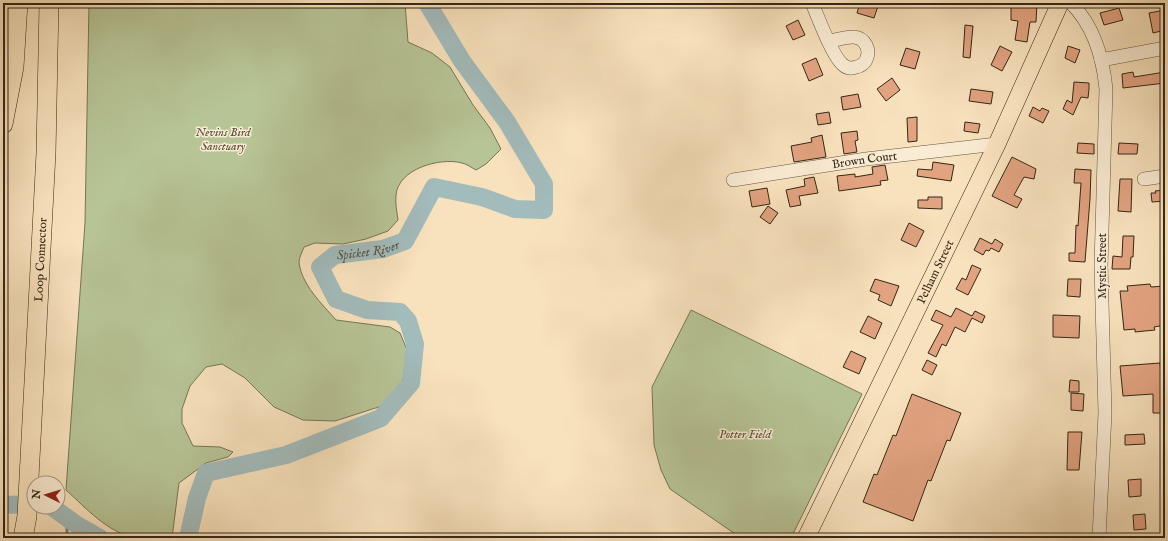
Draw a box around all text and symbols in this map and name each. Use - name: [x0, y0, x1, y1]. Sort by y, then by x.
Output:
- park label: Nevins Bird Sanctuary: [196, 125, 252, 154]
- street label: Brown Court: [831, 149, 898, 172]
- street label: Loop Connector: [31, 217, 51, 302]
- street label: Mystic Street: [1095, 233, 1110, 299]
- water label: Spicket River: [336, 237, 402, 265]
- street label: Pelham Street: [914, 238, 957, 306]
- park label: Potter Field: [719, 427, 772, 442]
- north arrow: [26, 475, 66, 515]
- text: N: [30, 488, 44, 501]

